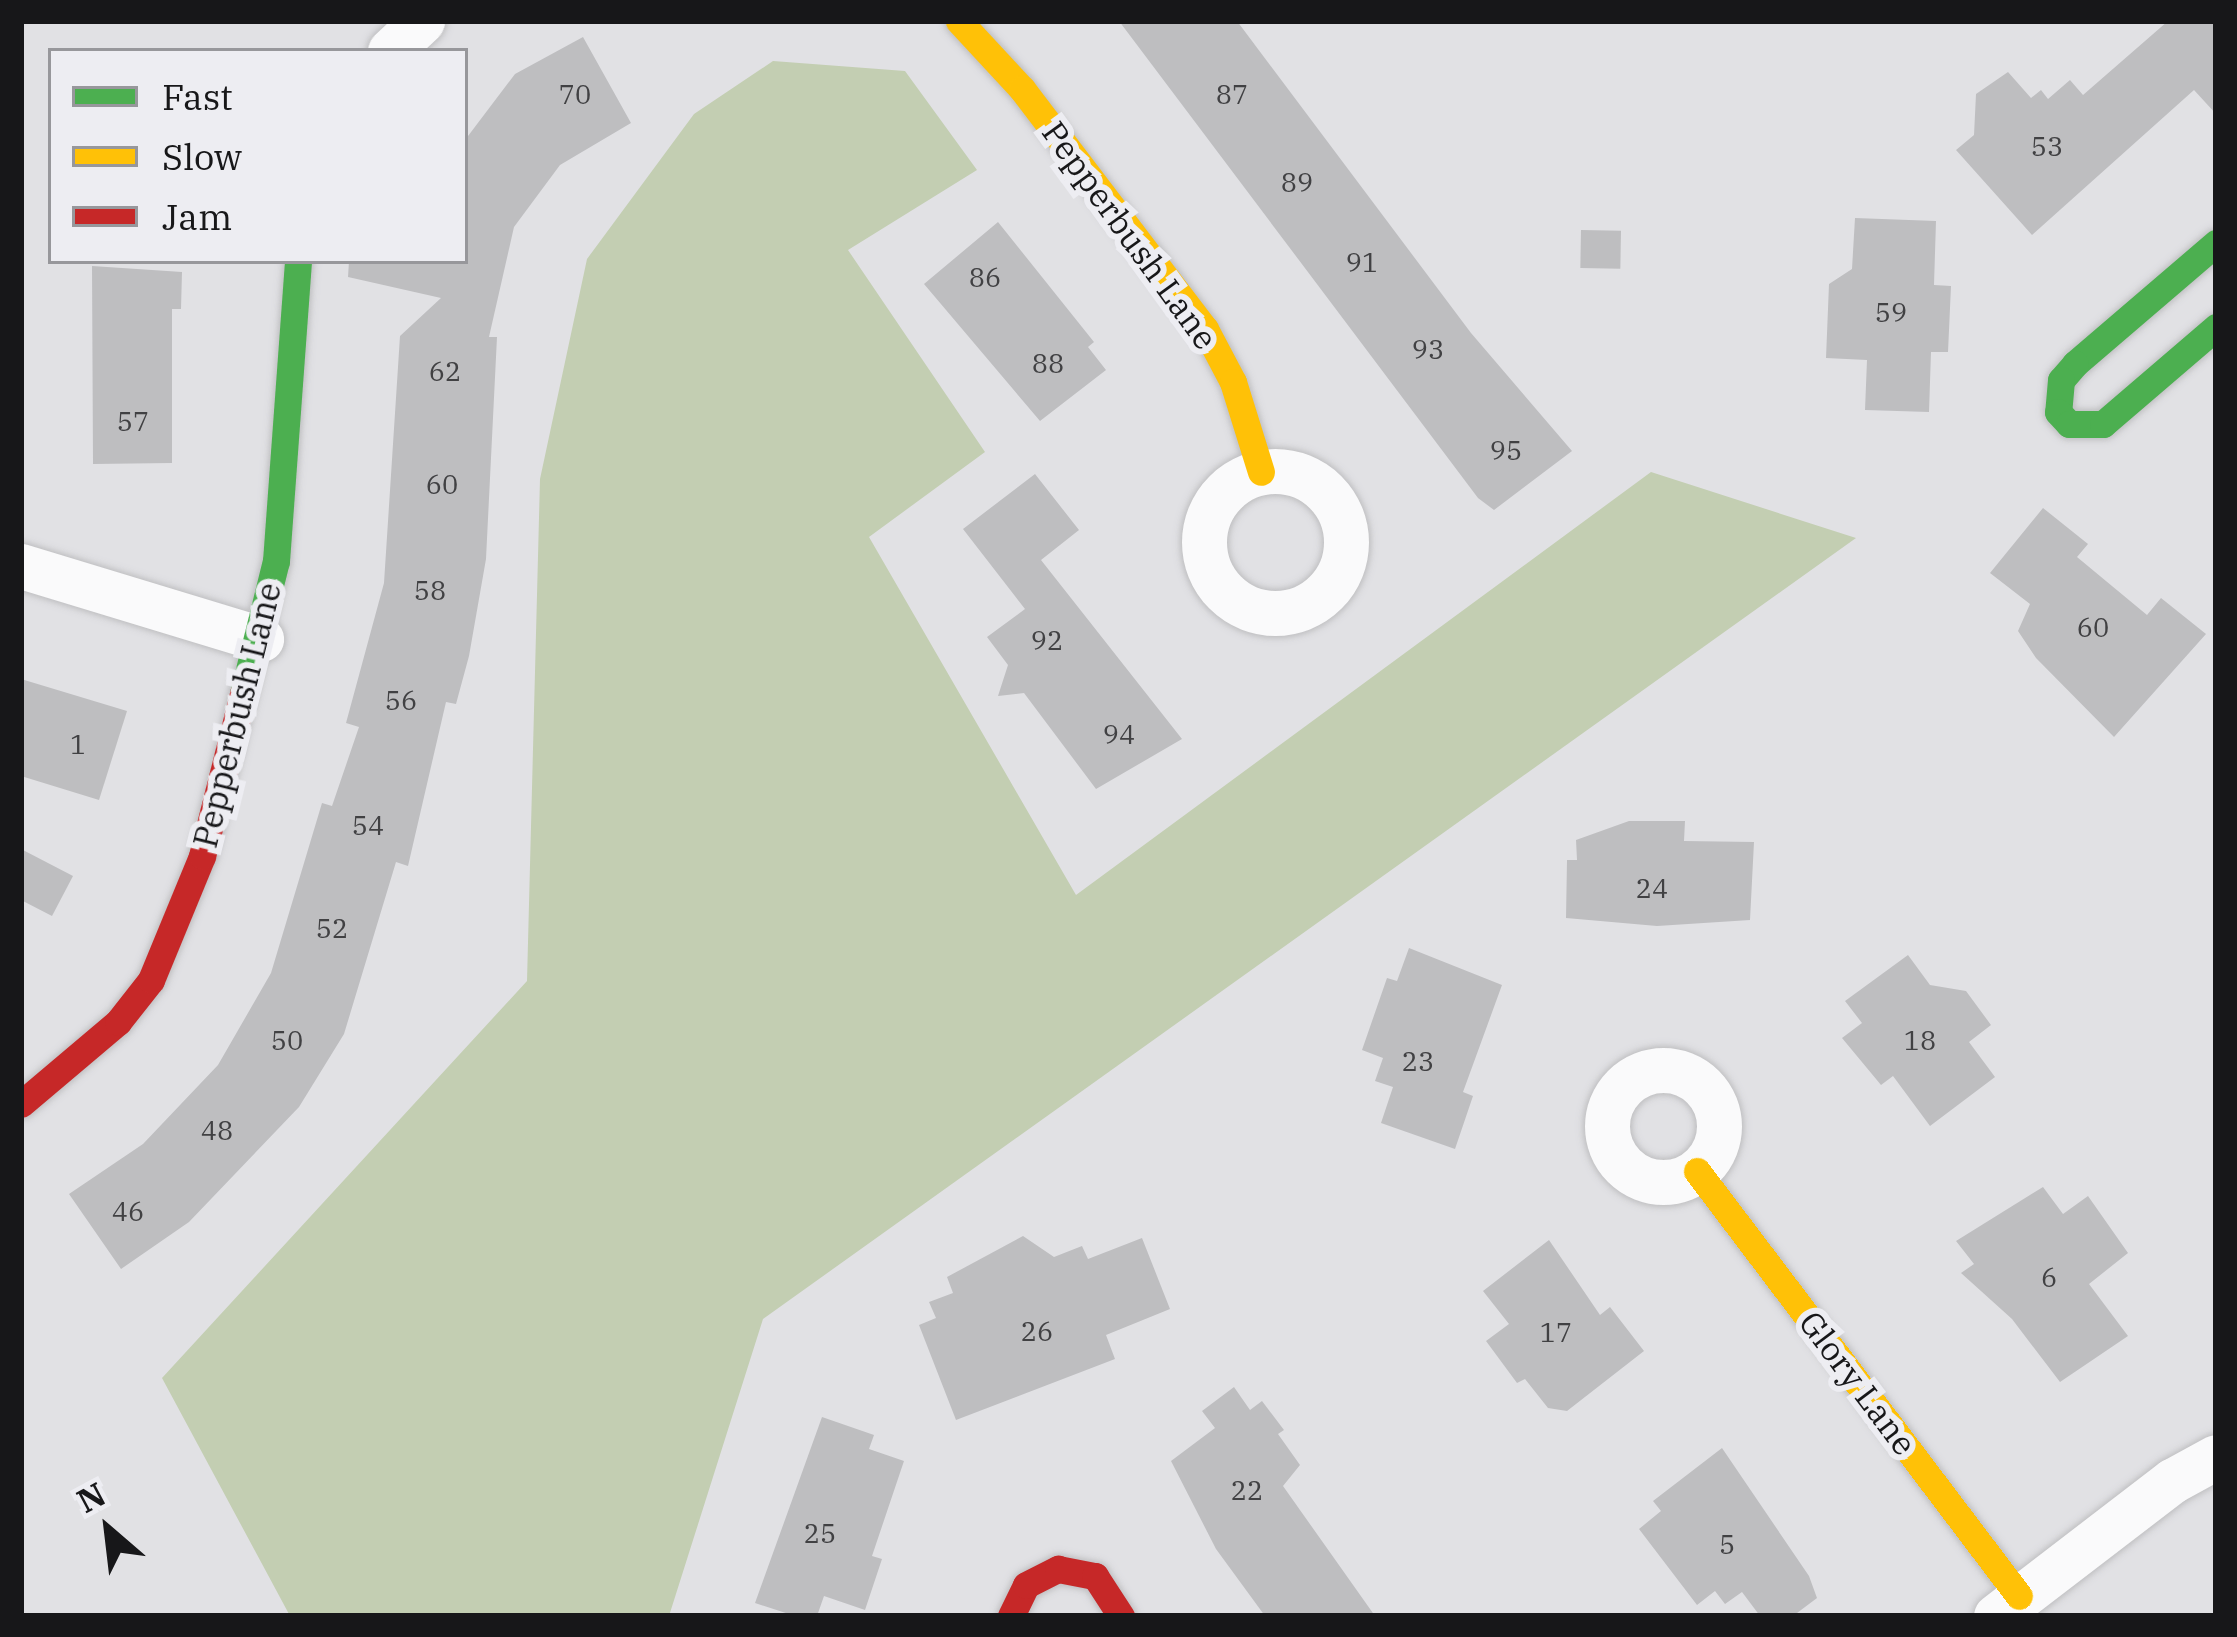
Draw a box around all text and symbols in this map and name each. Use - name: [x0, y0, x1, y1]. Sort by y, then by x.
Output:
- legend: [48, 48, 468, 264]
- text: Fast: [162, 73, 233, 120]
- house number: 70: [559, 78, 591, 110]
- house number: 87: [1216, 78, 1248, 110]
- street label: Pepperbush Lane: [1034, 113, 1226, 357]
- house number: 53: [2031, 130, 2063, 162]
- text: Slow: [162, 133, 242, 180]
- house number: 89: [1281, 166, 1313, 198]
- text: Jam: [162, 193, 232, 240]
- house number: 91: [1346, 246, 1378, 278]
- house number: 86: [969, 261, 1001, 293]
- house number: 59: [1875, 296, 1907, 328]
- house number: 93: [1412, 333, 1444, 365]
- house number: 88: [1032, 347, 1064, 379]
- house number: 62: [429, 355, 461, 387]
- house number: 57: [117, 405, 149, 437]
- house number: 95: [1490, 434, 1522, 466]
- house number: 60: [426, 468, 458, 500]
- house number: 58: [414, 574, 446, 606]
- street label: Pepperbush Lane: [185, 578, 289, 852]
- house number: 60: [2077, 611, 2109, 643]
- house number: 92: [1031, 624, 1063, 656]
- house number: 56: [385, 684, 417, 716]
- house number: 94: [1103, 718, 1135, 750]
- house number: 1: [70, 728, 86, 760]
- house number: 54: [352, 809, 384, 841]
- house number: 24: [1636, 872, 1668, 904]
- house number: 52: [316, 912, 348, 944]
- house number: 50: [271, 1024, 303, 1056]
- house number: 18: [1904, 1024, 1936, 1056]
- house number: 23: [1402, 1045, 1434, 1077]
- house number: 48: [201, 1114, 233, 1146]
- house number: 46: [112, 1195, 144, 1227]
- house number: 6: [2041, 1261, 2057, 1293]
- street label: Glory Lane: [1791, 1303, 1925, 1463]
- house number: 26: [1021, 1315, 1053, 1347]
- house number: 17: [1540, 1316, 1572, 1348]
- north arrow: [48, 1469, 168, 1589]
- text: N: [69, 1472, 112, 1522]
- house number: 22: [1231, 1474, 1263, 1506]
- house number: 25: [804, 1517, 836, 1549]
- house number: 5: [1719, 1528, 1735, 1560]

